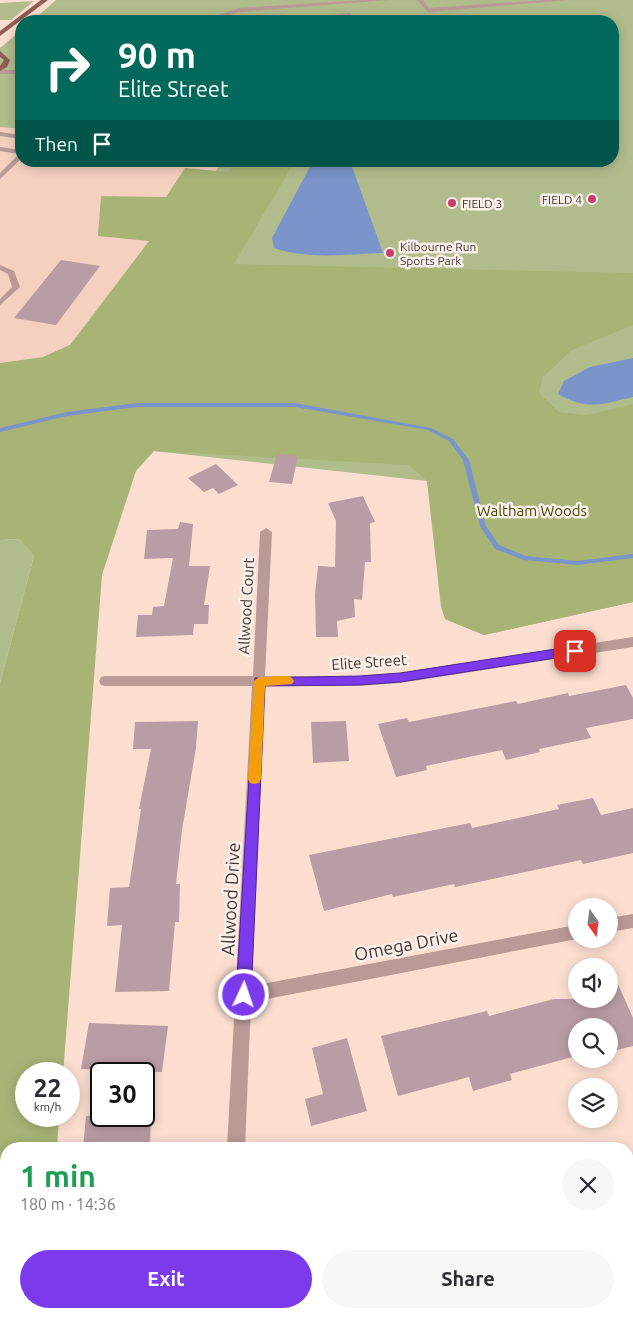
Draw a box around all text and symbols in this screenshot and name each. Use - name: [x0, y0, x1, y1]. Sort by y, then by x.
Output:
- icon: right: [35, 35, 100, 100]
- text: 90 m: [118, 35, 196, 75]
- text: Elite Street: [118, 76, 229, 101]
- icon: arrive: [88, 130, 116, 158]
- text: Then: [35, 133, 78, 155]
- place label: FIELD 4: [542, 193, 582, 206]
- marker: FIELD 4: [586, 193, 598, 205]
- marker: FIELD 3: [446, 197, 458, 209]
- place label: FIELD 3: [462, 197, 502, 210]
- place label: Kilbourne Run Sports Park: [400, 240, 476, 267]
- marker: Kilbourne Run Sports Park: [384, 247, 396, 259]
- park label: Waltham Woods: [477, 502, 587, 519]
- street label: Allwood Court: [235, 557, 257, 655]
- pin: [554, 630, 596, 672]
- icon: arrive: [561, 637, 589, 665]
- street label: Elite Street: [331, 651, 407, 673]
- street label: Allwood Drive: [217, 842, 243, 956]
- north arrow: [568, 898, 618, 948]
- map controls: [568, 898, 618, 1128]
- street label: Omega Drive: [352, 924, 460, 964]
- button: sound: [568, 958, 618, 1008]
- position arrow: [217, 968, 269, 1020]
- button: search: [568, 1018, 618, 1068]
- speed limit sign: 30: [90, 1062, 155, 1127]
- text: 22: [33, 1074, 62, 1102]
- button: layers: [568, 1078, 618, 1128]
- text: km/h: [34, 1100, 61, 1113]
- text: 1 min: [20, 1159, 96, 1193]
- button: close: [562, 1159, 614, 1211]
- text: 180 m · 14:36: [20, 1195, 116, 1213]
- button: Exit: [20, 1250, 312, 1308]
- button: Share: [322, 1250, 614, 1308]

